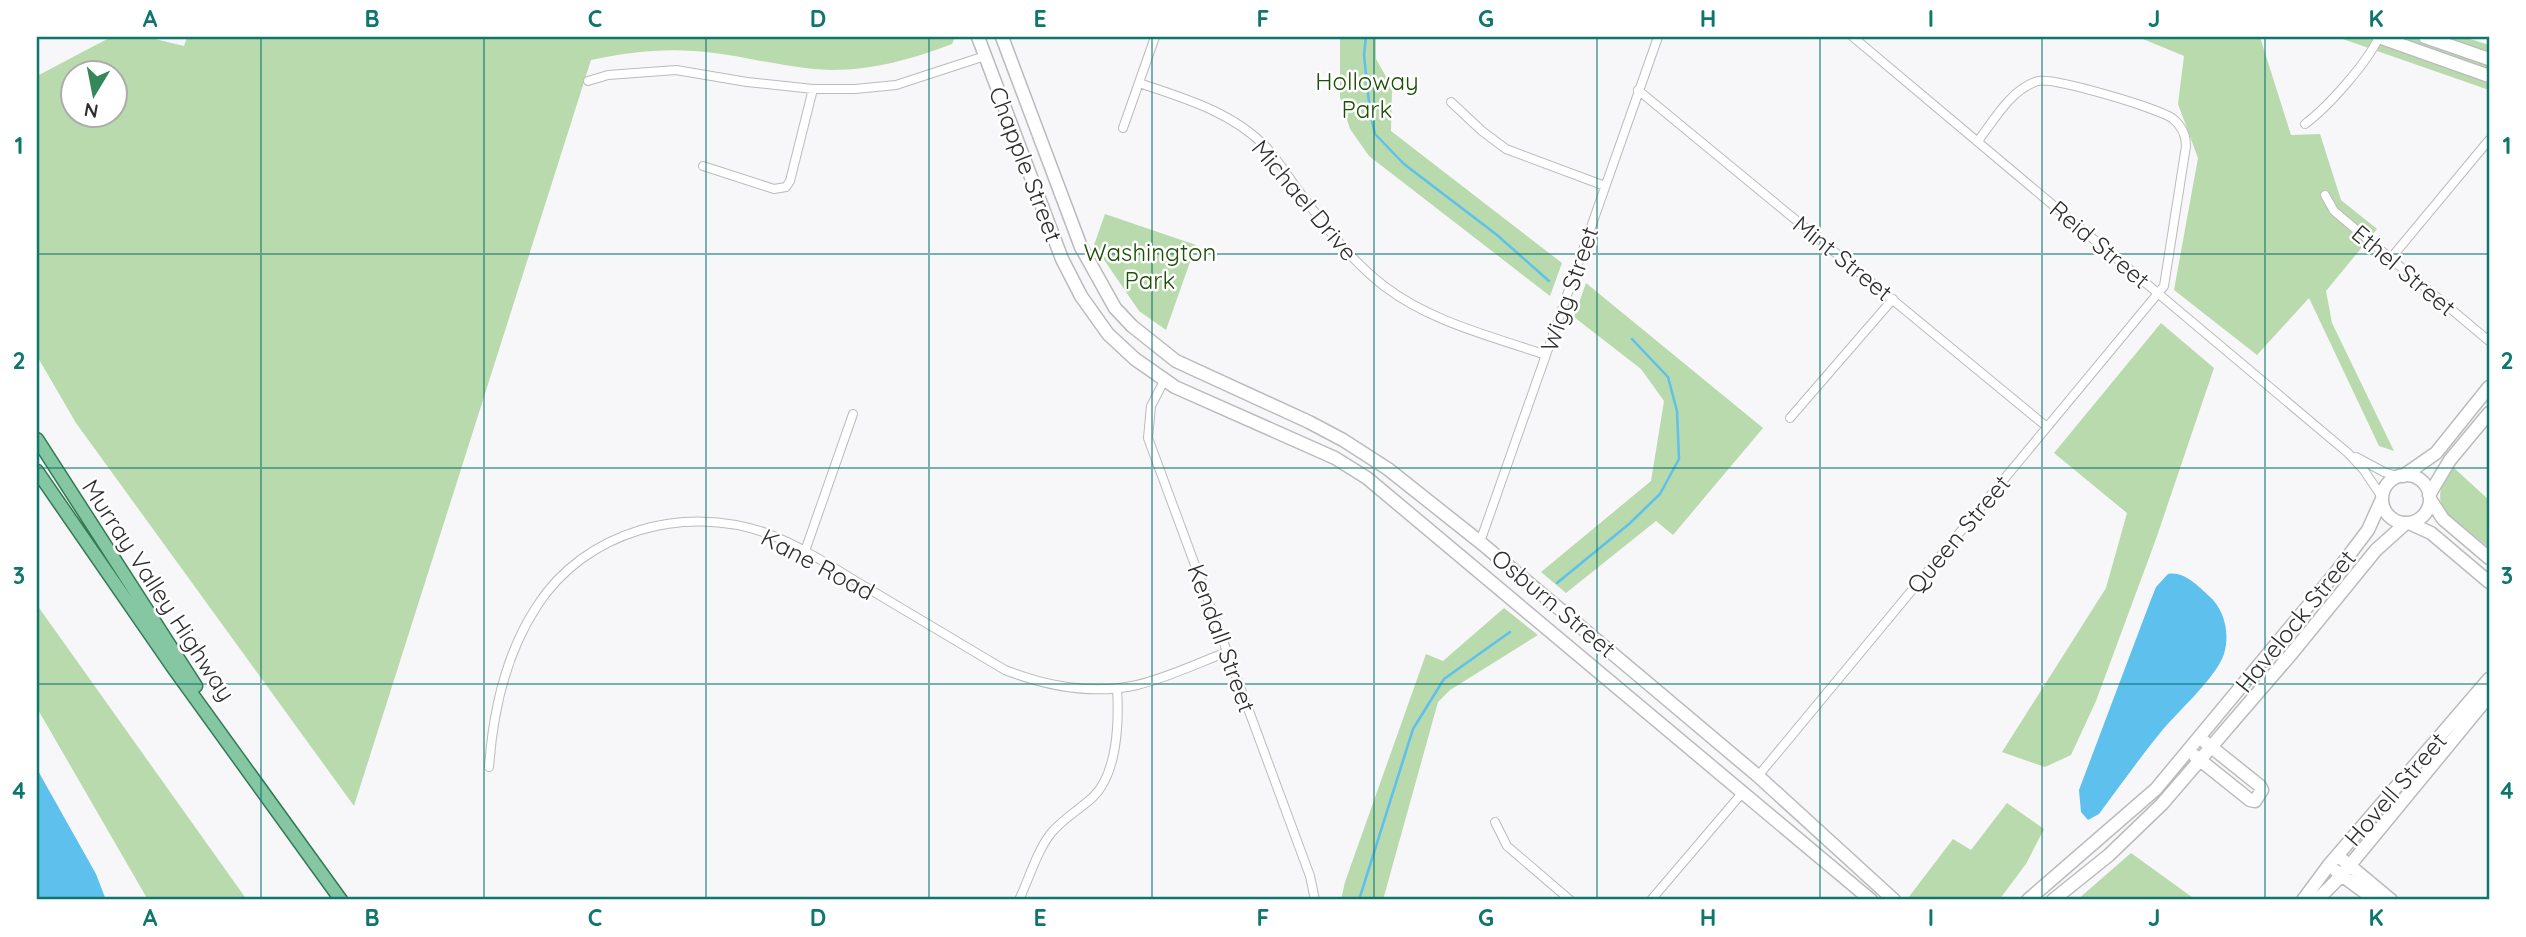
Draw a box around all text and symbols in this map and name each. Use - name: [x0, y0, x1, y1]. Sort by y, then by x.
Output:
- text: A: [143, 4, 158, 33]
- text: B: [364, 4, 380, 33]
- text: C: [588, 4, 602, 33]
- text: D: [810, 4, 826, 33]
- text: E: [1033, 4, 1047, 33]
- text: F: [1257, 4, 1269, 33]
- text: G: [1478, 4, 1494, 33]
- text: H: [1700, 4, 1716, 33]
- text: I: [1928, 4, 1934, 33]
- text: J: [2148, 4, 2160, 33]
- text: K: [2368, 4, 2384, 33]
- north arrow: [60, 60, 130, 130]
- park label: Holloway Park: [1315, 66, 1419, 124]
- street label: Chapple Street: [983, 82, 1069, 246]
- text: N: [82, 98, 100, 124]
- text: 1: [15, 131, 23, 160]
- text: 1: [2503, 131, 2511, 160]
- street label: Michael Drive: [1246, 133, 1364, 267]
- street label: Reid Street: [2044, 194, 2156, 294]
- street label: Mint Street: [1787, 209, 1899, 307]
- street label: Ethel Street: [2346, 218, 2462, 322]
- street label: Wigg Street: [1534, 222, 1604, 356]
- park label: Washington Park: [1084, 237, 1216, 295]
- text: 2: [12, 346, 26, 375]
- text: 2: [2500, 346, 2514, 375]
- street label: Queen Street: [1900, 469, 2016, 599]
- street label: Murray Valley Highway: [76, 473, 242, 707]
- street label: Kane Road: [756, 522, 880, 606]
- street label: Osburn Street: [1486, 542, 1622, 664]
- street label: Havelock Street: [2228, 544, 2362, 698]
- street label: Kendall Street: [1181, 560, 1263, 716]
- text: 3: [13, 561, 25, 590]
- text: 3: [2501, 561, 2513, 590]
- street label: Hovell Street: [2337, 726, 2453, 852]
- text: 4: [12, 776, 26, 805]
- text: 4: [2500, 776, 2514, 805]
- text: A: [143, 903, 158, 932]
- text: B: [364, 903, 380, 932]
- text: C: [588, 903, 602, 932]
- text: D: [810, 903, 826, 932]
- text: E: [1033, 903, 1047, 932]
- text: F: [1257, 903, 1269, 932]
- text: G: [1478, 903, 1494, 932]
- text: H: [1700, 903, 1716, 932]
- text: I: [1928, 903, 1934, 932]
- text: J: [2148, 903, 2160, 932]
- text: K: [2368, 903, 2384, 932]

